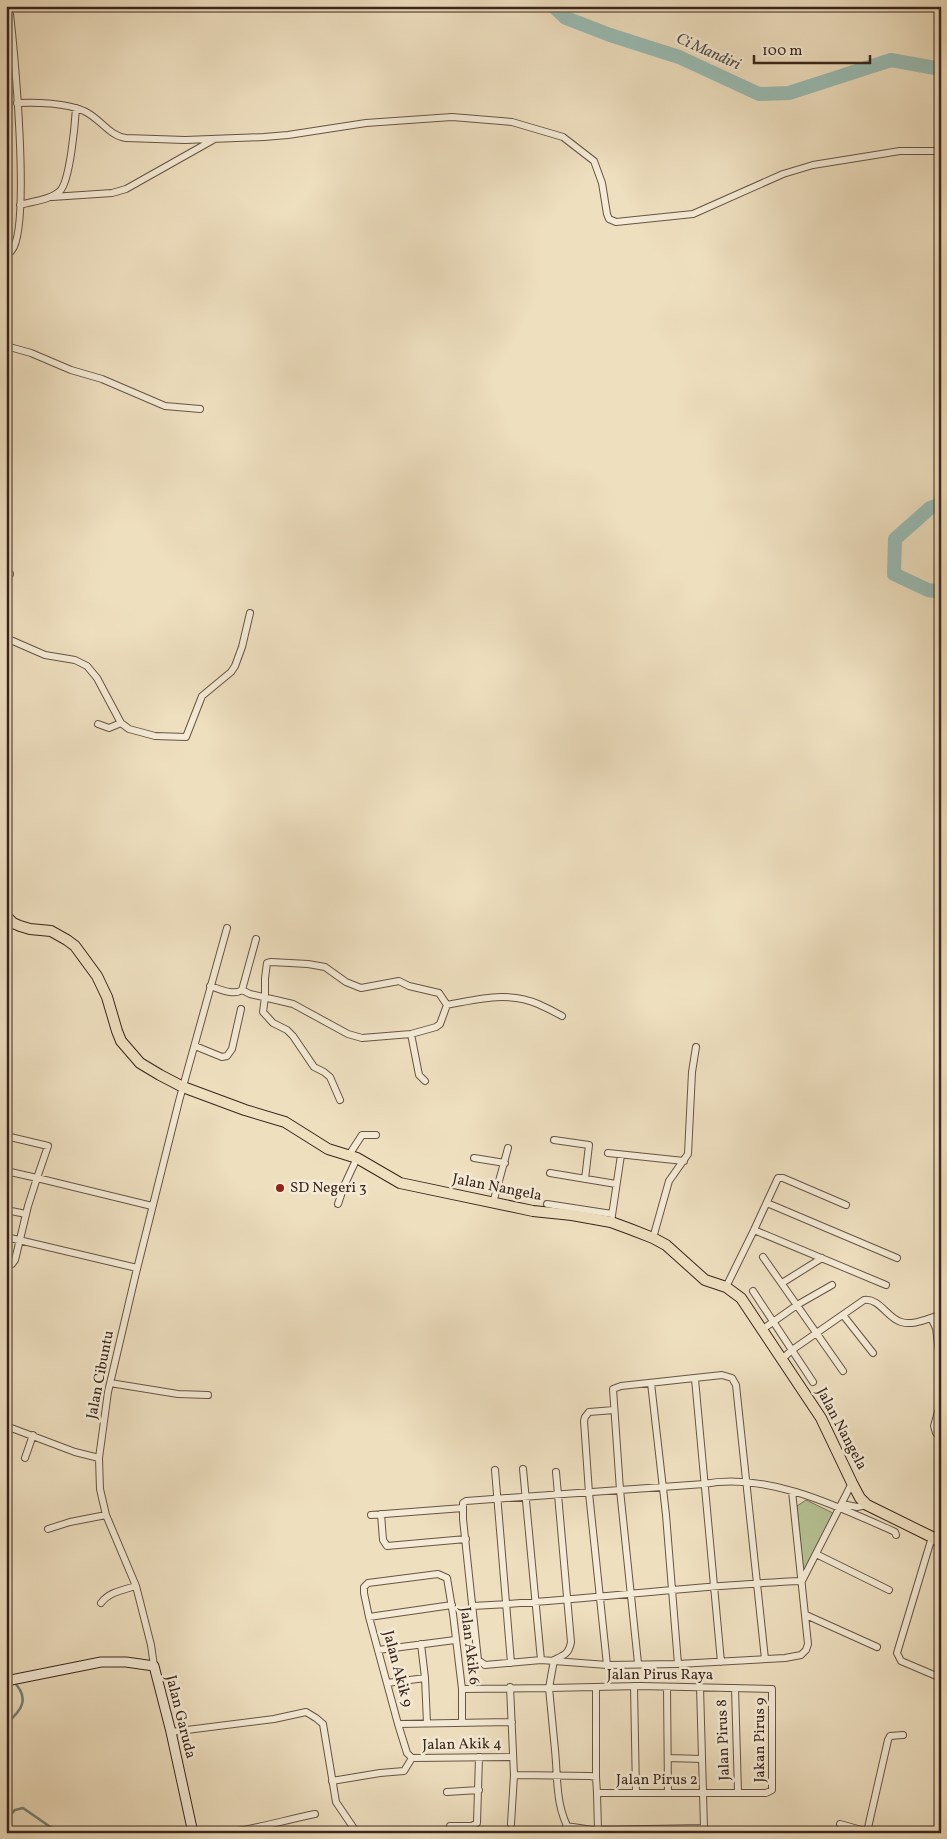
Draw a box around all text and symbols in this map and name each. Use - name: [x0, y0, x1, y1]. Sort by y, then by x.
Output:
- water label: Ci Mandiri: [672, 28, 745, 76]
- scale bar: [754, 32, 871, 64]
- text: 100 m: [762, 41, 802, 62]
- street label: Jalan Nangela: [451, 1169, 543, 1207]
- place label: SD Negeri 3: [290, 1178, 367, 1199]
- marker: SD Negeri 3: [274, 1182, 286, 1194]
- street label: Jalan Cibuntu: [82, 1329, 120, 1421]
- street label: Jalan Nangela: [810, 1384, 872, 1474]
- street label: Jalan Akik 6: [454, 1606, 484, 1686]
- street label: Jalan Akik 9: [377, 1628, 417, 1710]
- street label: Jalan Pirus Raya: [607, 1665, 713, 1686]
- street label: Jalan Garuda: [159, 1673, 201, 1761]
- street label: Jakan Pirus 9: [750, 1697, 771, 1783]
- street label: Jalan Pirus 8: [712, 1699, 736, 1781]
- street label: Jalan Akik 4: [422, 1734, 502, 1756]
- street label: Jalan Pirus 2: [616, 1770, 698, 1791]

